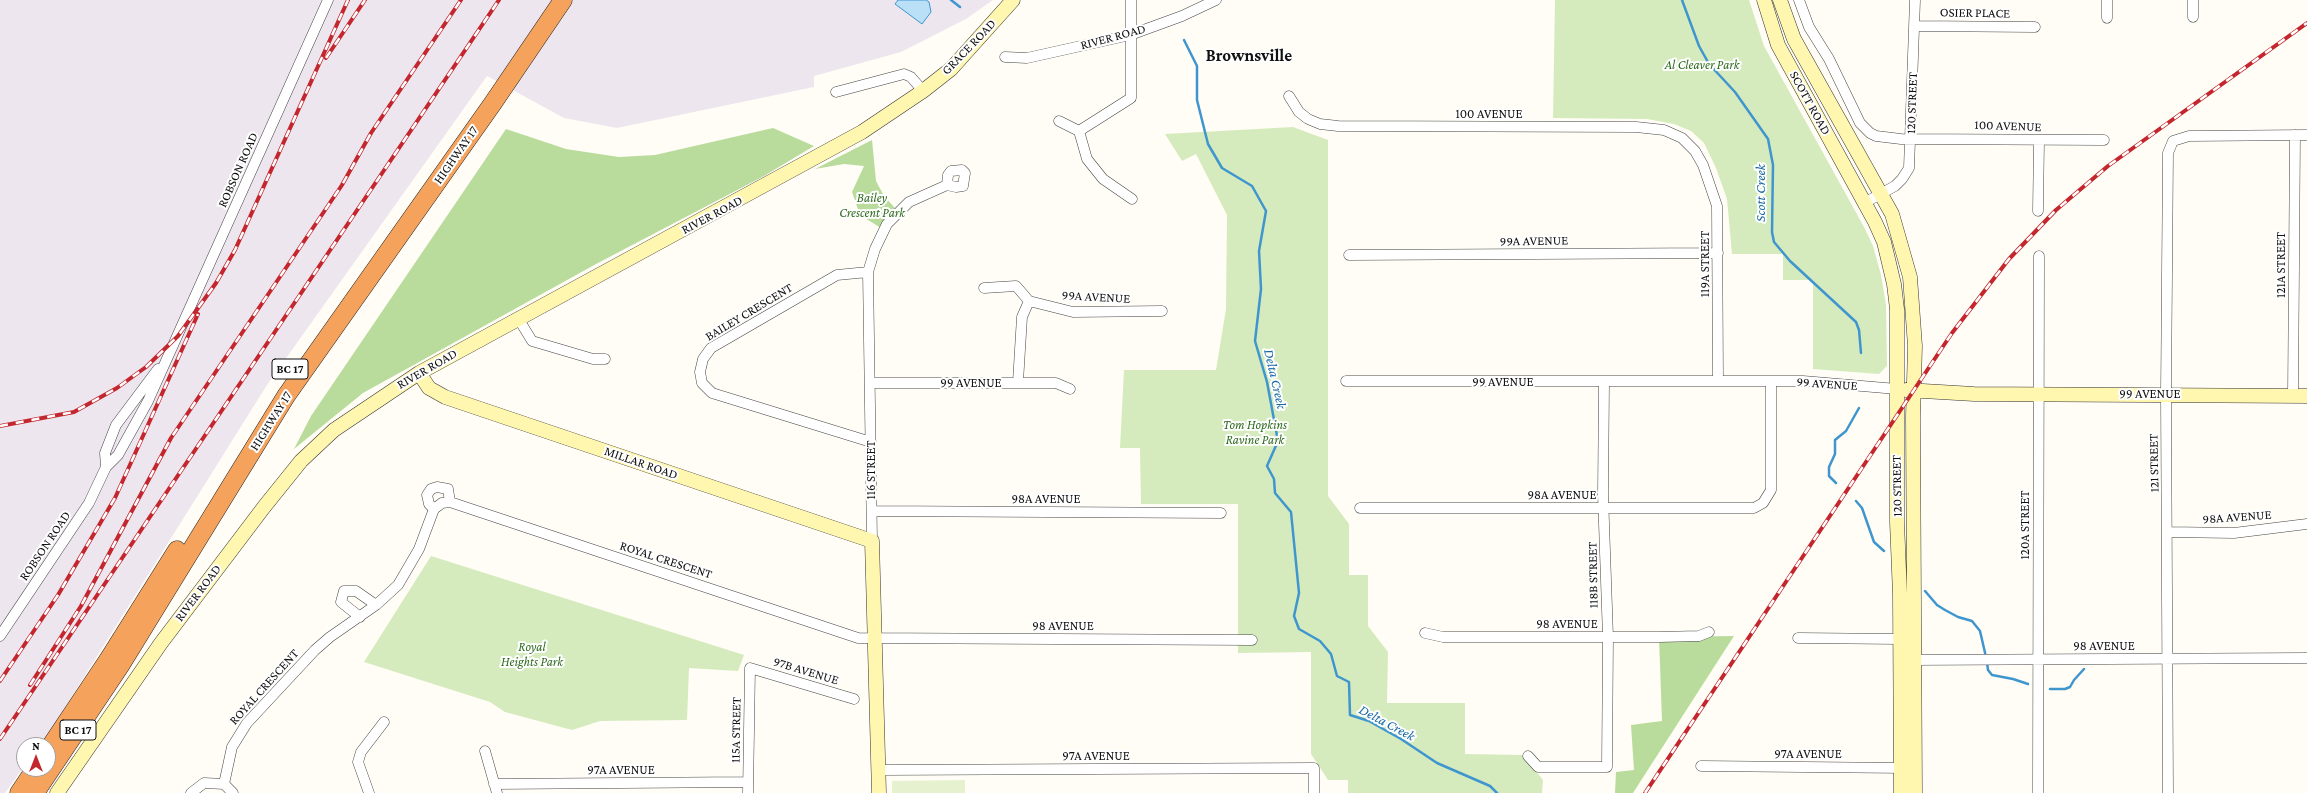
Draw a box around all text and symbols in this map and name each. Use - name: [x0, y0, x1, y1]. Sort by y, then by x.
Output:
- street label: OSIER PLACE: [1940, 5, 2010, 21]
- street label: GRACE ROAD: [939, 16, 999, 78]
- street label: RIVER ROAD: [1079, 21, 1147, 53]
- district label: Brownsville: [1206, 46, 1292, 66]
- park label: Al Cleaver Park: [1665, 57, 1739, 73]
- street label: SCOTT ROAD: [1786, 68, 1834, 138]
- street label: 120 STREET: [1903, 72, 1921, 134]
- street label: 100 AVENUE: [1455, 106, 1523, 122]
- street label: 100 AVENUE: [1974, 117, 2042, 135]
- street label: HIGHWAY 17: [430, 123, 482, 187]
- street label: ROBSON ROAD: [215, 130, 261, 210]
- water label: Scott Creek: [1753, 164, 1769, 222]
- park label: Bailey Crescent Park: [839, 190, 905, 221]
- street label: RIVER ROAD: [679, 192, 745, 238]
- street label: 119A STREET: [1697, 231, 1713, 297]
- street label: 121A STREET: [2273, 232, 2289, 298]
- street label: 99A AVENUE: [1500, 233, 1568, 249]
- street label: BAILEY CRESCENT: [702, 280, 796, 344]
- street label: 99A AVENUE: [1061, 287, 1131, 307]
- street label: RIVER ROAD: [394, 345, 460, 393]
- water label: Delta Creek: [1260, 347, 1290, 411]
- road number: BC 17: [272, 359, 308, 379]
- street label: 99 AVENUE: [1472, 374, 1534, 390]
- street label: 99 AVENUE: [1796, 374, 1858, 394]
- street label: 99 AVENUE: [940, 375, 1002, 391]
- street label: 99 AVENUE: [2119, 386, 2181, 402]
- street label: HIGHWAY 17: [247, 388, 295, 454]
- park label: Tom Hopkins Ravine Park: [1223, 417, 1287, 448]
- street label: 121 STREET: [2146, 433, 2162, 493]
- street label: 116 STREET: [863, 440, 879, 500]
- street label: MILLAR ROAD: [602, 443, 680, 483]
- street label: 120 STREET: [1889, 455, 1905, 517]
- street label: 98A AVENUE: [1527, 487, 1597, 503]
- street label: 120A STREET: [2017, 490, 2033, 560]
- street label: 98A AVENUE: [1011, 491, 1081, 507]
- street label: 98A AVENUE: [2202, 507, 2272, 527]
- street label: ROBSON ROAD: [16, 508, 74, 584]
- street label: ROYAL CRESCENT: [618, 538, 714, 582]
- street label: 118B STREET: [1585, 542, 1601, 608]
- street label: RIVER ROAD: [172, 562, 224, 624]
- street label: 98 AVENUE: [1536, 616, 1598, 632]
- street label: 98 AVENUE: [1032, 618, 1094, 634]
- street label: 98 AVENUE: [2073, 638, 2135, 654]
- park label: Royal Heights Park: [501, 639, 563, 670]
- street label: ROYAL CRESCENT: [226, 646, 302, 728]
- street label: 97B AVENUE: [771, 654, 841, 688]
- street label: 115A STREET: [728, 697, 744, 763]
- water label: Delta Creek: [1356, 701, 1418, 745]
- road number: BC 17: [60, 720, 96, 740]
- north arrow: [16, 737, 56, 777]
- text: N: [32, 740, 40, 752]
- street label: 97A AVENUE: [1774, 746, 1842, 762]
- street label: 97A AVENUE: [1062, 748, 1130, 764]
- street label: 97A AVENUE: [587, 762, 655, 778]

